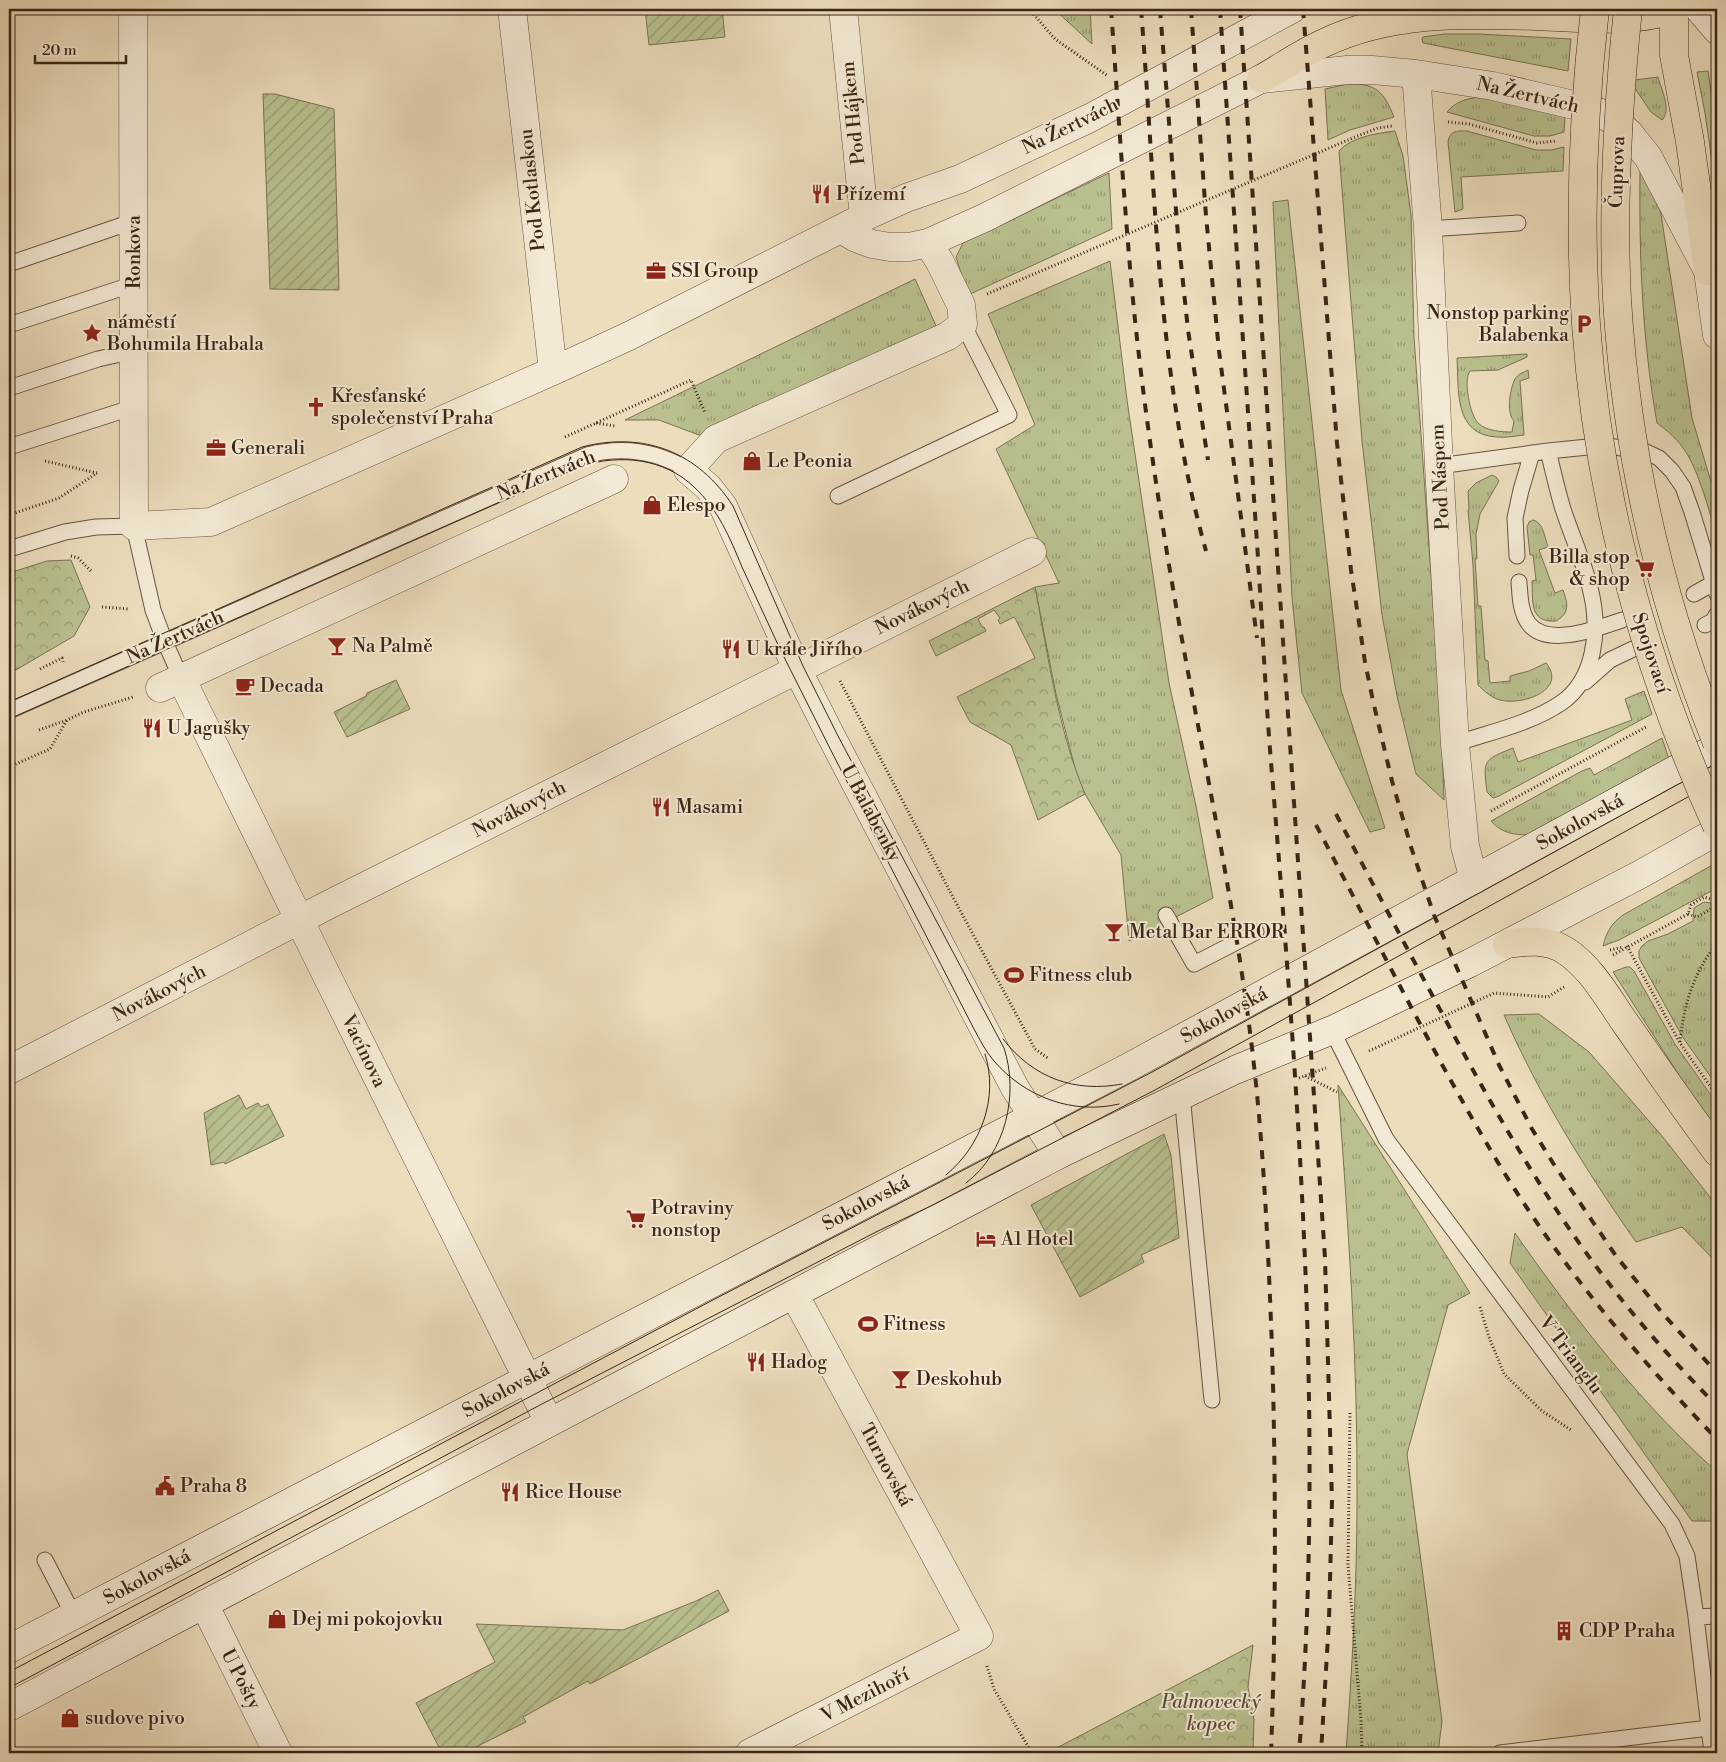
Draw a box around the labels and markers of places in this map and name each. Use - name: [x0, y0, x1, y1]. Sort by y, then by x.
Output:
- place label: Přízemí: [836, 182, 906, 206]
- restaurant icon: Přízemí: [810, 183, 832, 205]
- place label: SSI Group: [671, 259, 759, 283]
- office icon: SSI Group: [645, 260, 667, 282]
- place label: Nonstop parking Balabenka: [1427, 301, 1569, 347]
- place label: náměstí Bohumila Hrabala: [106, 310, 264, 356]
- parking icon: Nonstop parking Balabenka: [1573, 313, 1595, 335]
- place icon: náměstí Bohumila Hrabala: [81, 322, 103, 344]
- place label: Křesťanské společenství Praha: [331, 384, 494, 430]
- church icon: Křesťanské společenství Praha: [305, 396, 327, 418]
- place label: Generali: [231, 436, 305, 460]
- office icon: Generali: [205, 437, 227, 459]
- place label: Le Peonia: [767, 449, 853, 473]
- shop icon: Le Peonia: [741, 450, 763, 472]
- place label: Elespo: [667, 493, 725, 517]
- shop icon: Elespo: [641, 494, 663, 516]
- place label: Billa stop & shop: [1548, 545, 1630, 591]
- supermarket icon: Billa stop & shop: [1634, 557, 1656, 579]
- place label: Na Palmě: [352, 634, 433, 658]
- bar icon: Na Palmě: [326, 635, 348, 657]
- place label: U krále Jiřího: [746, 637, 863, 661]
- restaurant icon: U krále Jiřího: [720, 638, 742, 660]
- place label: Decada: [260, 674, 324, 698]
- cafe icon: Decada: [234, 675, 256, 697]
- place label: U Jagušky: [167, 716, 251, 740]
- restaurant icon: U Jagušky: [141, 717, 163, 739]
- place label: Masami: [676, 795, 743, 819]
- restaurant icon: Masami: [650, 796, 672, 818]
- place label: Metal Bar ERROR: [1129, 920, 1285, 944]
- bar icon: Metal Bar ERROR: [1103, 921, 1125, 943]
- place label: Fitness club: [1029, 963, 1132, 987]
- sports icon: Fitness club: [1003, 964, 1025, 986]
- place label: Potraviny nonstop: [651, 1196, 734, 1242]
- supermarket icon: Potraviny nonstop: [625, 1208, 647, 1230]
- place label: A1 Hotel: [1000, 1227, 1074, 1251]
- hotel icon: A1 Hotel: [975, 1228, 997, 1250]
- place label: Fitness: [883, 1312, 946, 1336]
- sports icon: Fitness: [857, 1313, 879, 1335]
- place label: Hadog: [771, 1350, 827, 1374]
- restaurant icon: Hadog: [745, 1351, 767, 1373]
- place label: Deskohub: [916, 1367, 1002, 1391]
- bar icon: Deskohub: [890, 1368, 912, 1390]
- place label: Praha 8: [180, 1474, 247, 1498]
- public building icon: Praha 8: [154, 1475, 176, 1497]
- place label: Rice House: [525, 1480, 622, 1504]
- restaurant icon: Rice House: [499, 1481, 521, 1503]
- place label: Dej mi pokojovku: [292, 1607, 443, 1631]
- shop icon: Dej mi pokojovku: [266, 1608, 288, 1630]
- place label: CDP Praha: [1579, 1619, 1676, 1643]
- building icon: CDP Praha: [1553, 1620, 1575, 1642]
- place label: sudove pivo: [85, 1706, 185, 1730]
- shop icon: sudove pivo: [59, 1707, 81, 1729]

